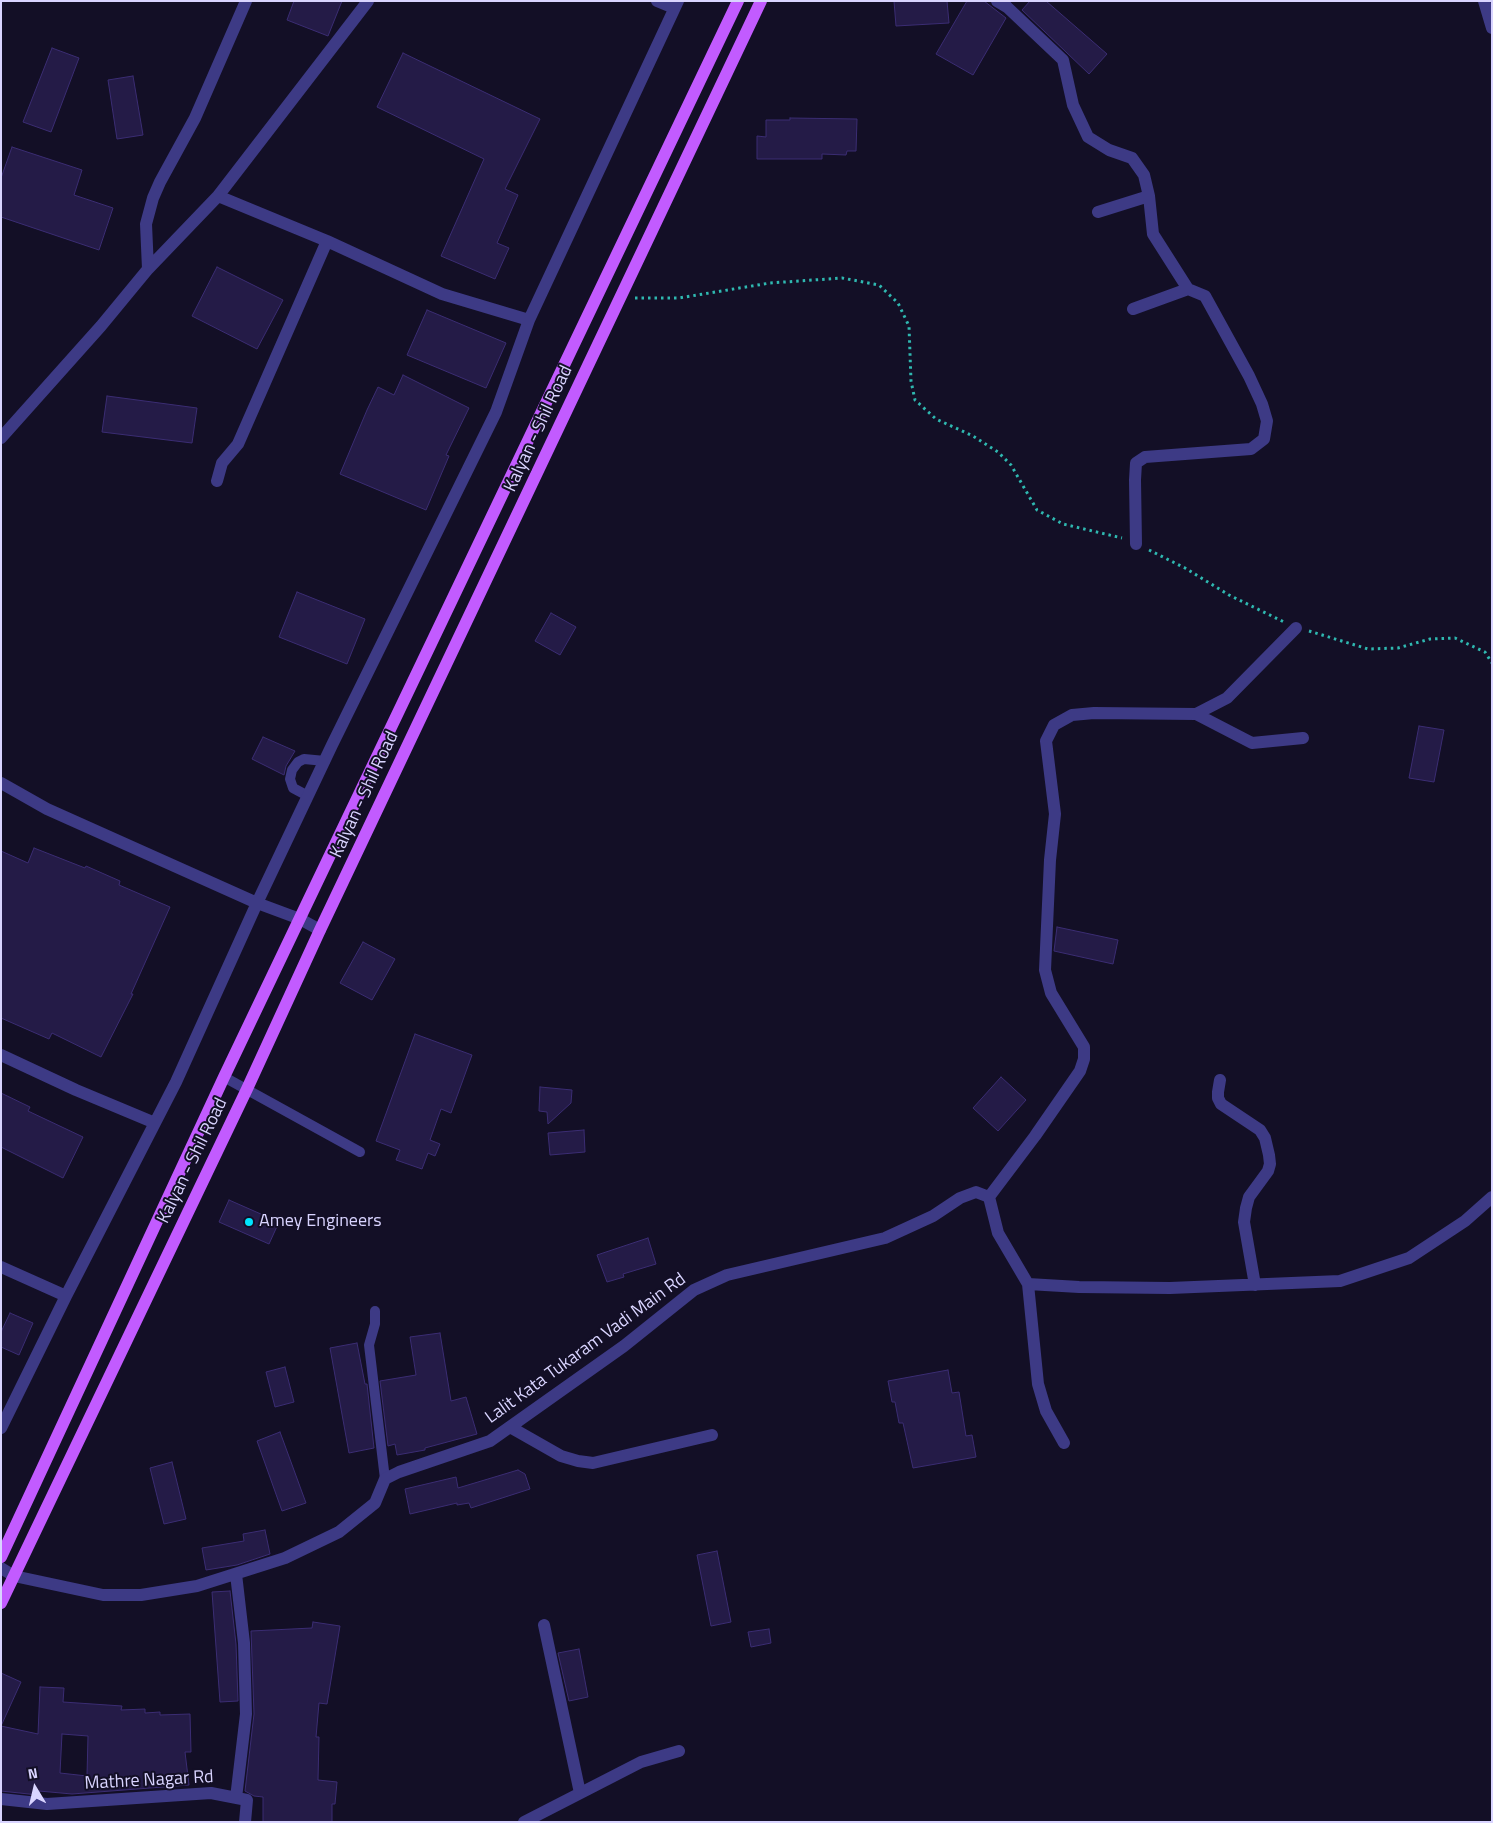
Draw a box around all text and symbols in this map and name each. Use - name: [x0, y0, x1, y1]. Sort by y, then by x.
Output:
- street label: Kalyan - Shil Road: [500, 362, 578, 496]
- street label: Kalyan - Shil Road: [326, 728, 404, 862]
- street label: Kalyan - Shil Road: [153, 1095, 233, 1227]
- place label: Amey Engineers: [259, 1211, 382, 1233]
- marker: Amey Engineers: [243, 1216, 255, 1228]
- street label: Lalit Kata Tukaram Vadi Main Rd: [482, 1269, 690, 1429]
- text: N: [26, 1762, 39, 1784]
- north arrow: [10, 1763, 60, 1813]
- street label: Mathre Nagar Rd: [84, 1767, 214, 1795]

